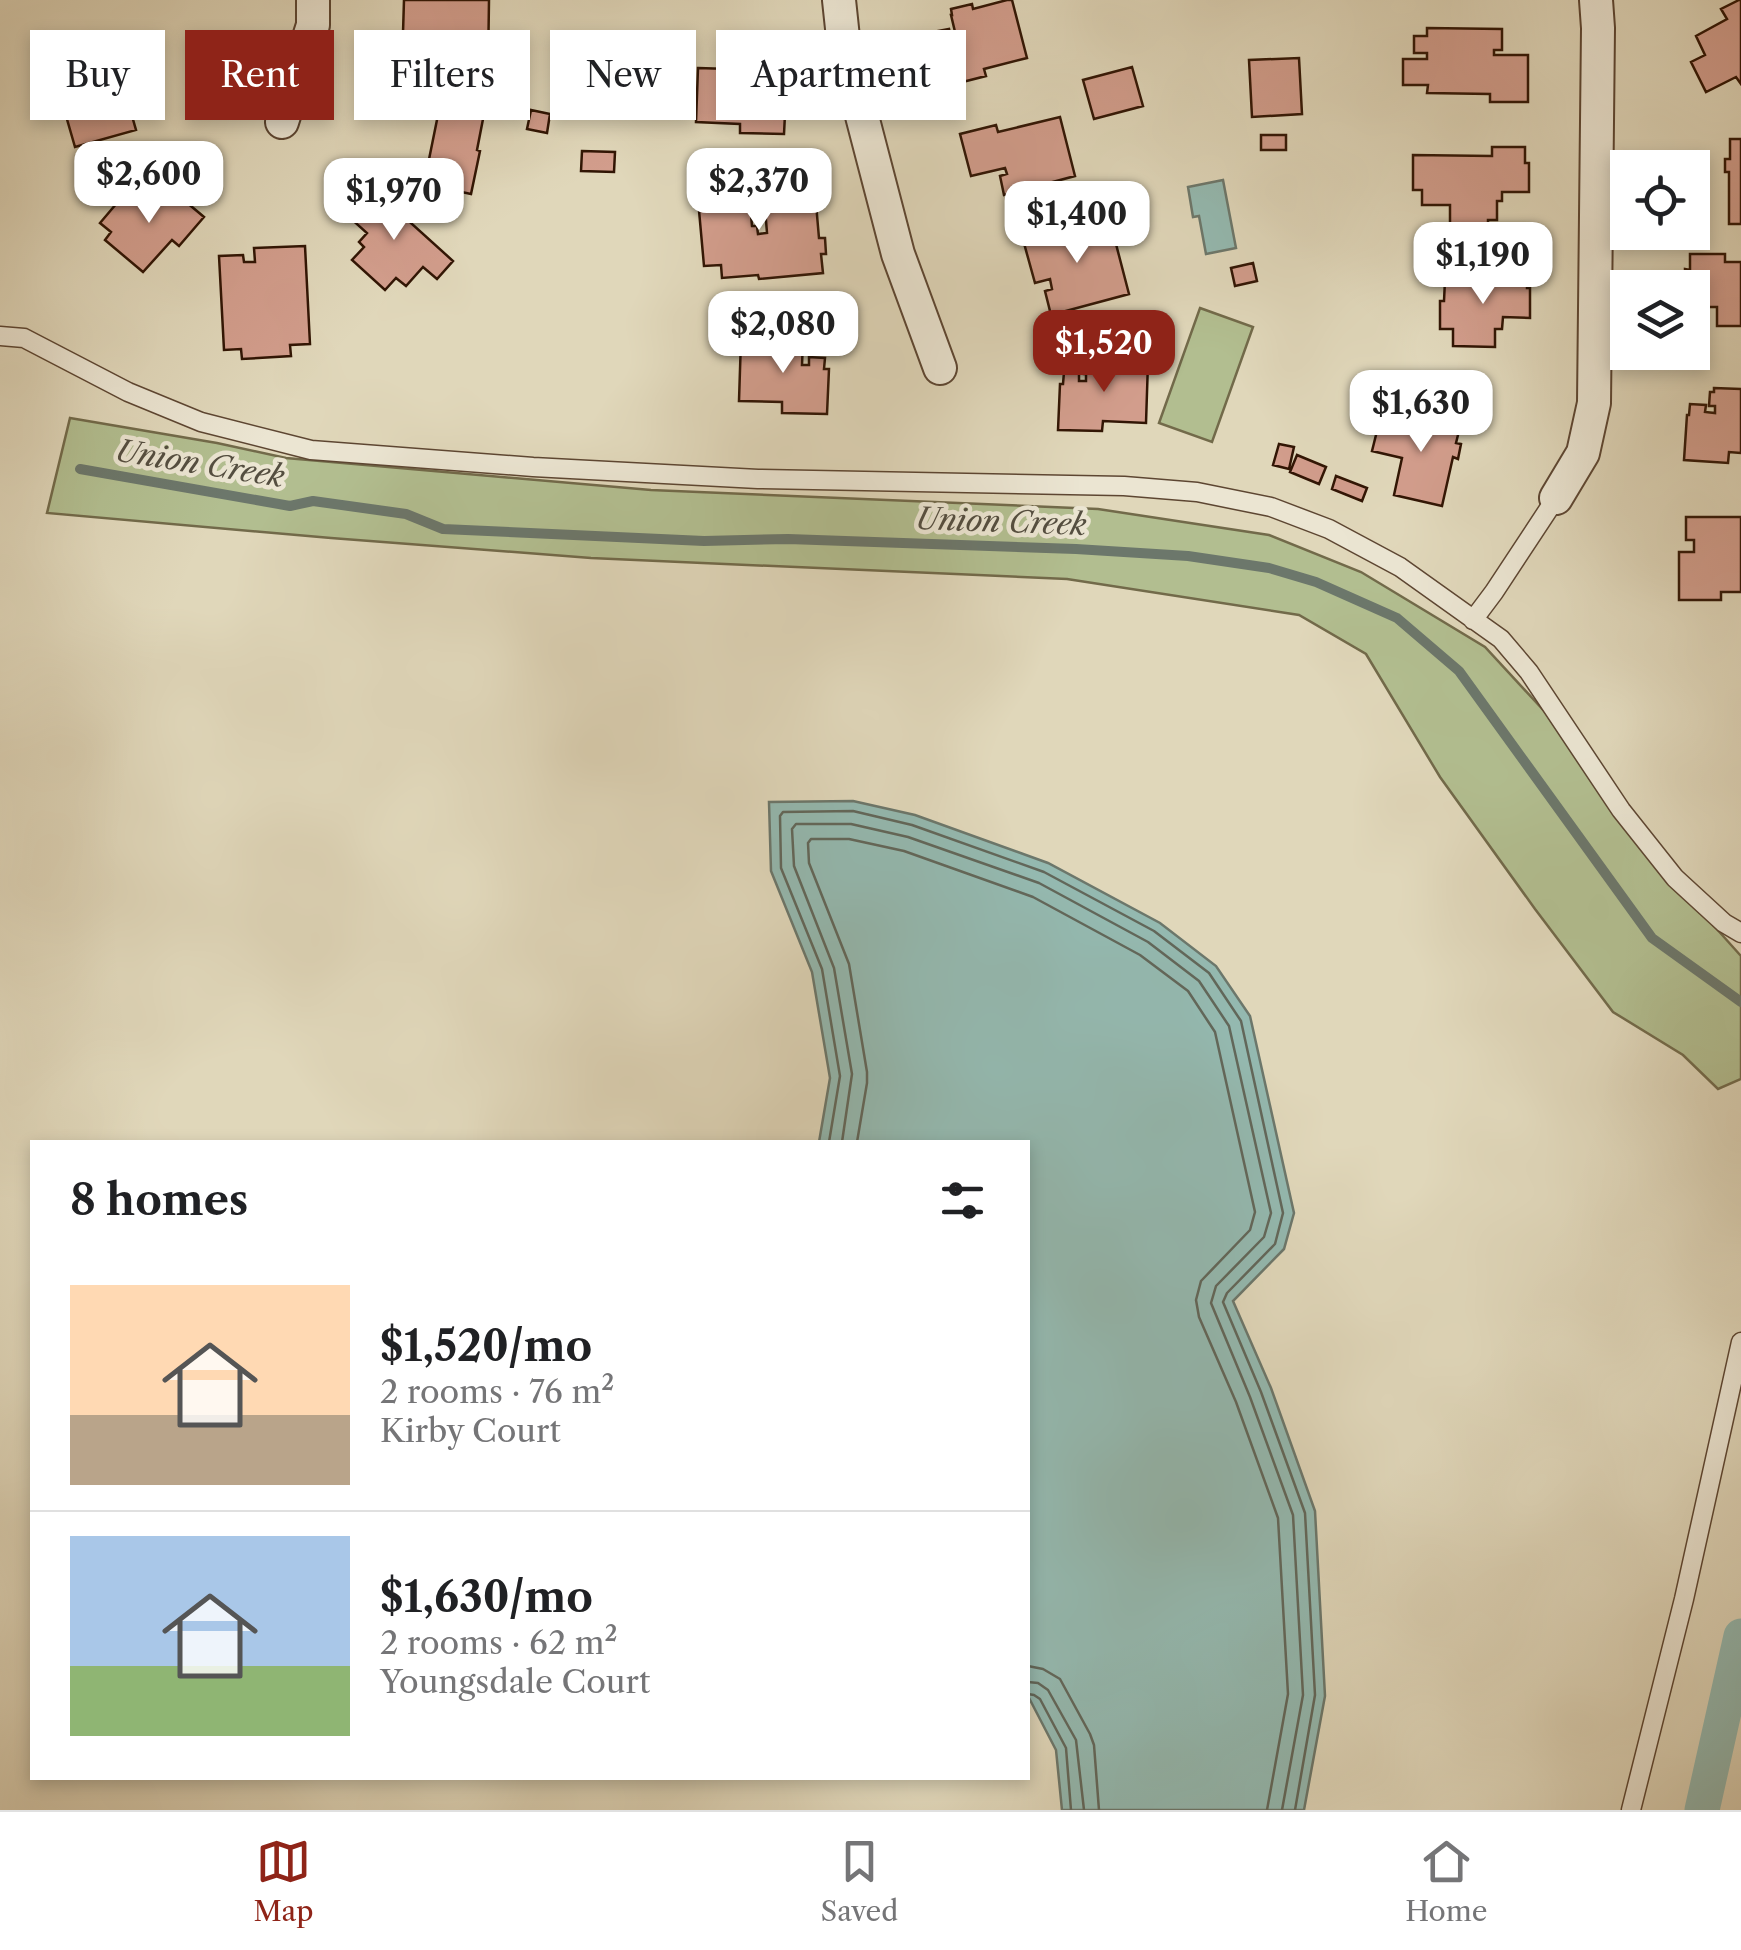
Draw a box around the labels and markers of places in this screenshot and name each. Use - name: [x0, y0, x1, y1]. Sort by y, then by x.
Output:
- pin: $2,600: [68, 141, 230, 226]
- pin: $2,370: [678, 148, 840, 233]
- pin: $1,970: [313, 158, 475, 243]
- pin: $1,400: [996, 181, 1158, 266]
- pin: $1,190: [1402, 222, 1564, 307]
- pin: $2,080: [702, 291, 864, 376]
- pin: $1,520: [1023, 310, 1185, 395]
- pin: $1,630: [1340, 370, 1502, 455]

